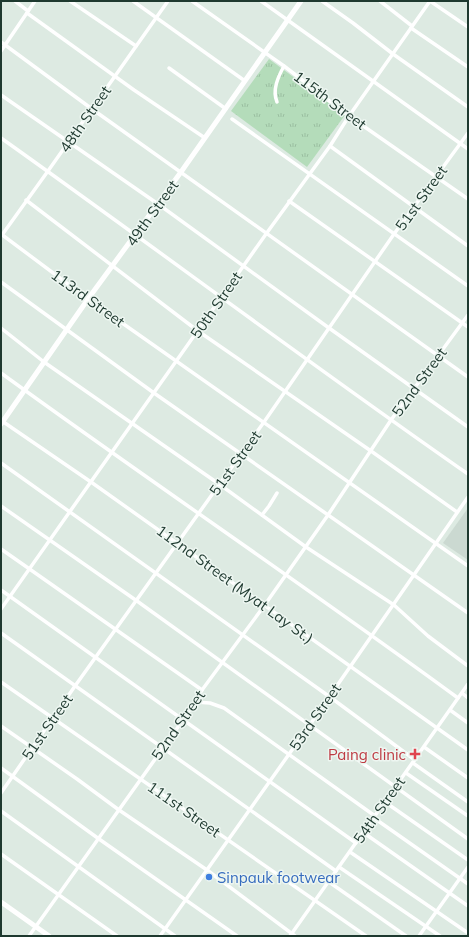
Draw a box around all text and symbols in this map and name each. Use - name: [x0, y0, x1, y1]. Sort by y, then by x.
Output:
- street label: 115th Street: [290, 66, 370, 134]
- street label: 48th Street: [55, 82, 115, 156]
- street label: 51st Street: [391, 162, 451, 234]
- street label: 49th Street: [122, 176, 182, 250]
- street label: 113rd Street: [47, 265, 129, 331]
- street label: 50th Street: [186, 268, 246, 342]
- street label: 52nd Street: [387, 344, 451, 420]
- street label: 51st Street: [205, 427, 265, 499]
- street label: 112nd Street (Myat Lay St.): [153, 521, 317, 647]
- street label: 53rd Street: [285, 680, 345, 754]
- street label: 52nd Street: [147, 686, 209, 764]
- street label: 51st Street: [17, 690, 77, 764]
- place label: Paing clinic: [328, 745, 406, 764]
- marker: Paing clinic: [409, 748, 421, 760]
- street label: 54th Street: [349, 773, 409, 847]
- street label: 111st Street: [144, 777, 224, 841]
- place label: Sinpauk footwear: [217, 868, 340, 887]
- marker: Sinpauk footwear: [204, 872, 214, 882]

